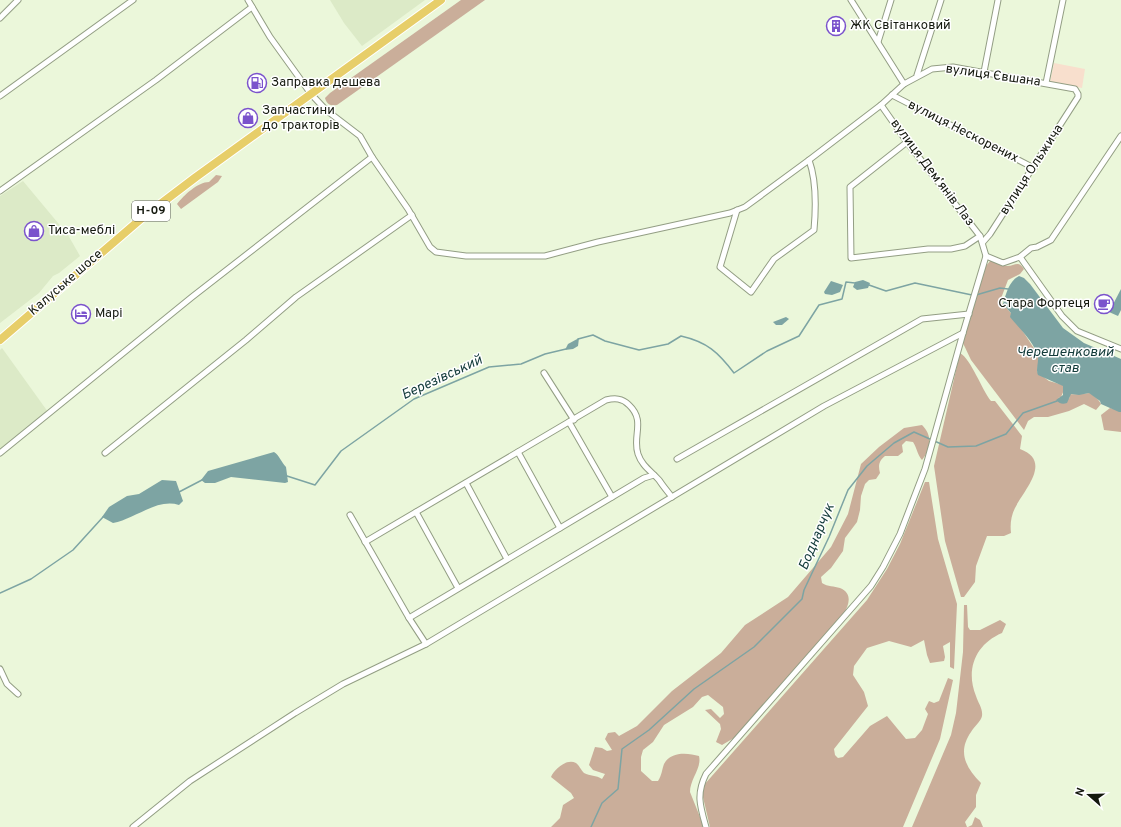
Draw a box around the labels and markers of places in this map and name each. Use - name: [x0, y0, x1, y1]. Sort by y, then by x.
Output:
- building icon: ЖК Світанковий: [825, 15, 847, 37]
- place label: ЖК Світанковий: [850, 18, 951, 34]
- fuel station icon: Заправка дешева: [246, 72, 268, 94]
- place label: Заправка дешева: [271, 75, 380, 91]
- place label: Запчастини до тракторів: [262, 103, 340, 134]
- shop icon: Запчастини до тракторів: [237, 107, 259, 129]
- shop icon: Тиса-меблі: [23, 220, 45, 242]
- place label: Тиса-меблі: [48, 223, 115, 239]
- cafe icon: Стара Фортеця: [1093, 293, 1115, 315]
- place label: Стара Фортеця: [998, 296, 1090, 312]
- hotel icon: Марі: [70, 303, 92, 325]
- place label: Марі: [95, 306, 123, 322]

